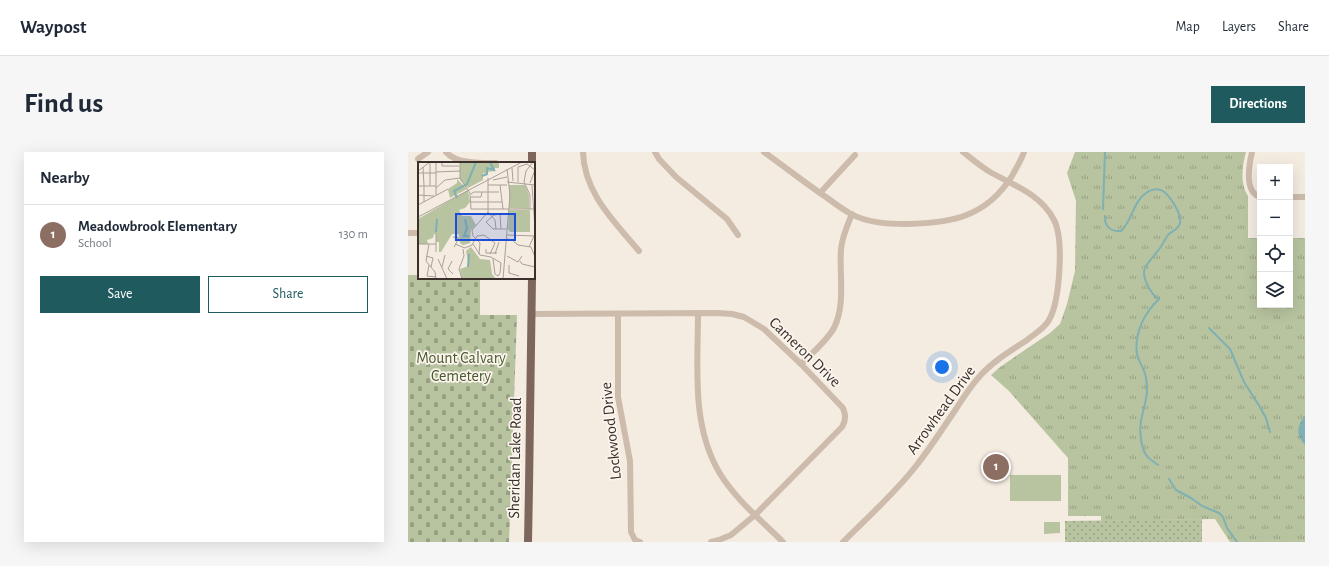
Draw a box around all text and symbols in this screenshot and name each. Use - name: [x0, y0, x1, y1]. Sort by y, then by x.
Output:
- text: Waypost: [20, 18, 87, 37]
- text: Map: [1175, 20, 1200, 34]
- text: Layers: [1222, 20, 1256, 34]
- text: Share: [1278, 20, 1309, 34]
- button: Directions: [1211, 86, 1305, 123]
- text: Find us: [24, 90, 103, 118]
- inset map: [418, 162, 535, 279]
- map controls: [1257, 164, 1293, 308]
- button: +: [1257, 164, 1293, 200]
- text: Nearby: [40, 169, 90, 186]
- button: −: [1257, 200, 1293, 236]
- text: Meadowbrook Elementary: [78, 219, 237, 234]
- text: 1: [51, 228, 55, 241]
- text: 130 m: [339, 228, 368, 241]
- button: locate: [1257, 236, 1293, 272]
- text: School: [78, 237, 112, 250]
- button: layers: [1257, 272, 1293, 308]
- button: Save: [40, 276, 200, 313]
- button: Share: [208, 276, 368, 313]
- street label: Cameron Drive: [766, 314, 844, 390]
- park label: Mount Calvary Cemetery: [416, 350, 506, 385]
- your location: [932, 357, 952, 377]
- street label: Arrowhead Drive: [904, 363, 978, 457]
- street label: Lockwood Drive: [598, 381, 624, 481]
- street label: Sheridan Lake Road: [506, 397, 524, 519]
- pin: 1: [983, 452, 1009, 482]

